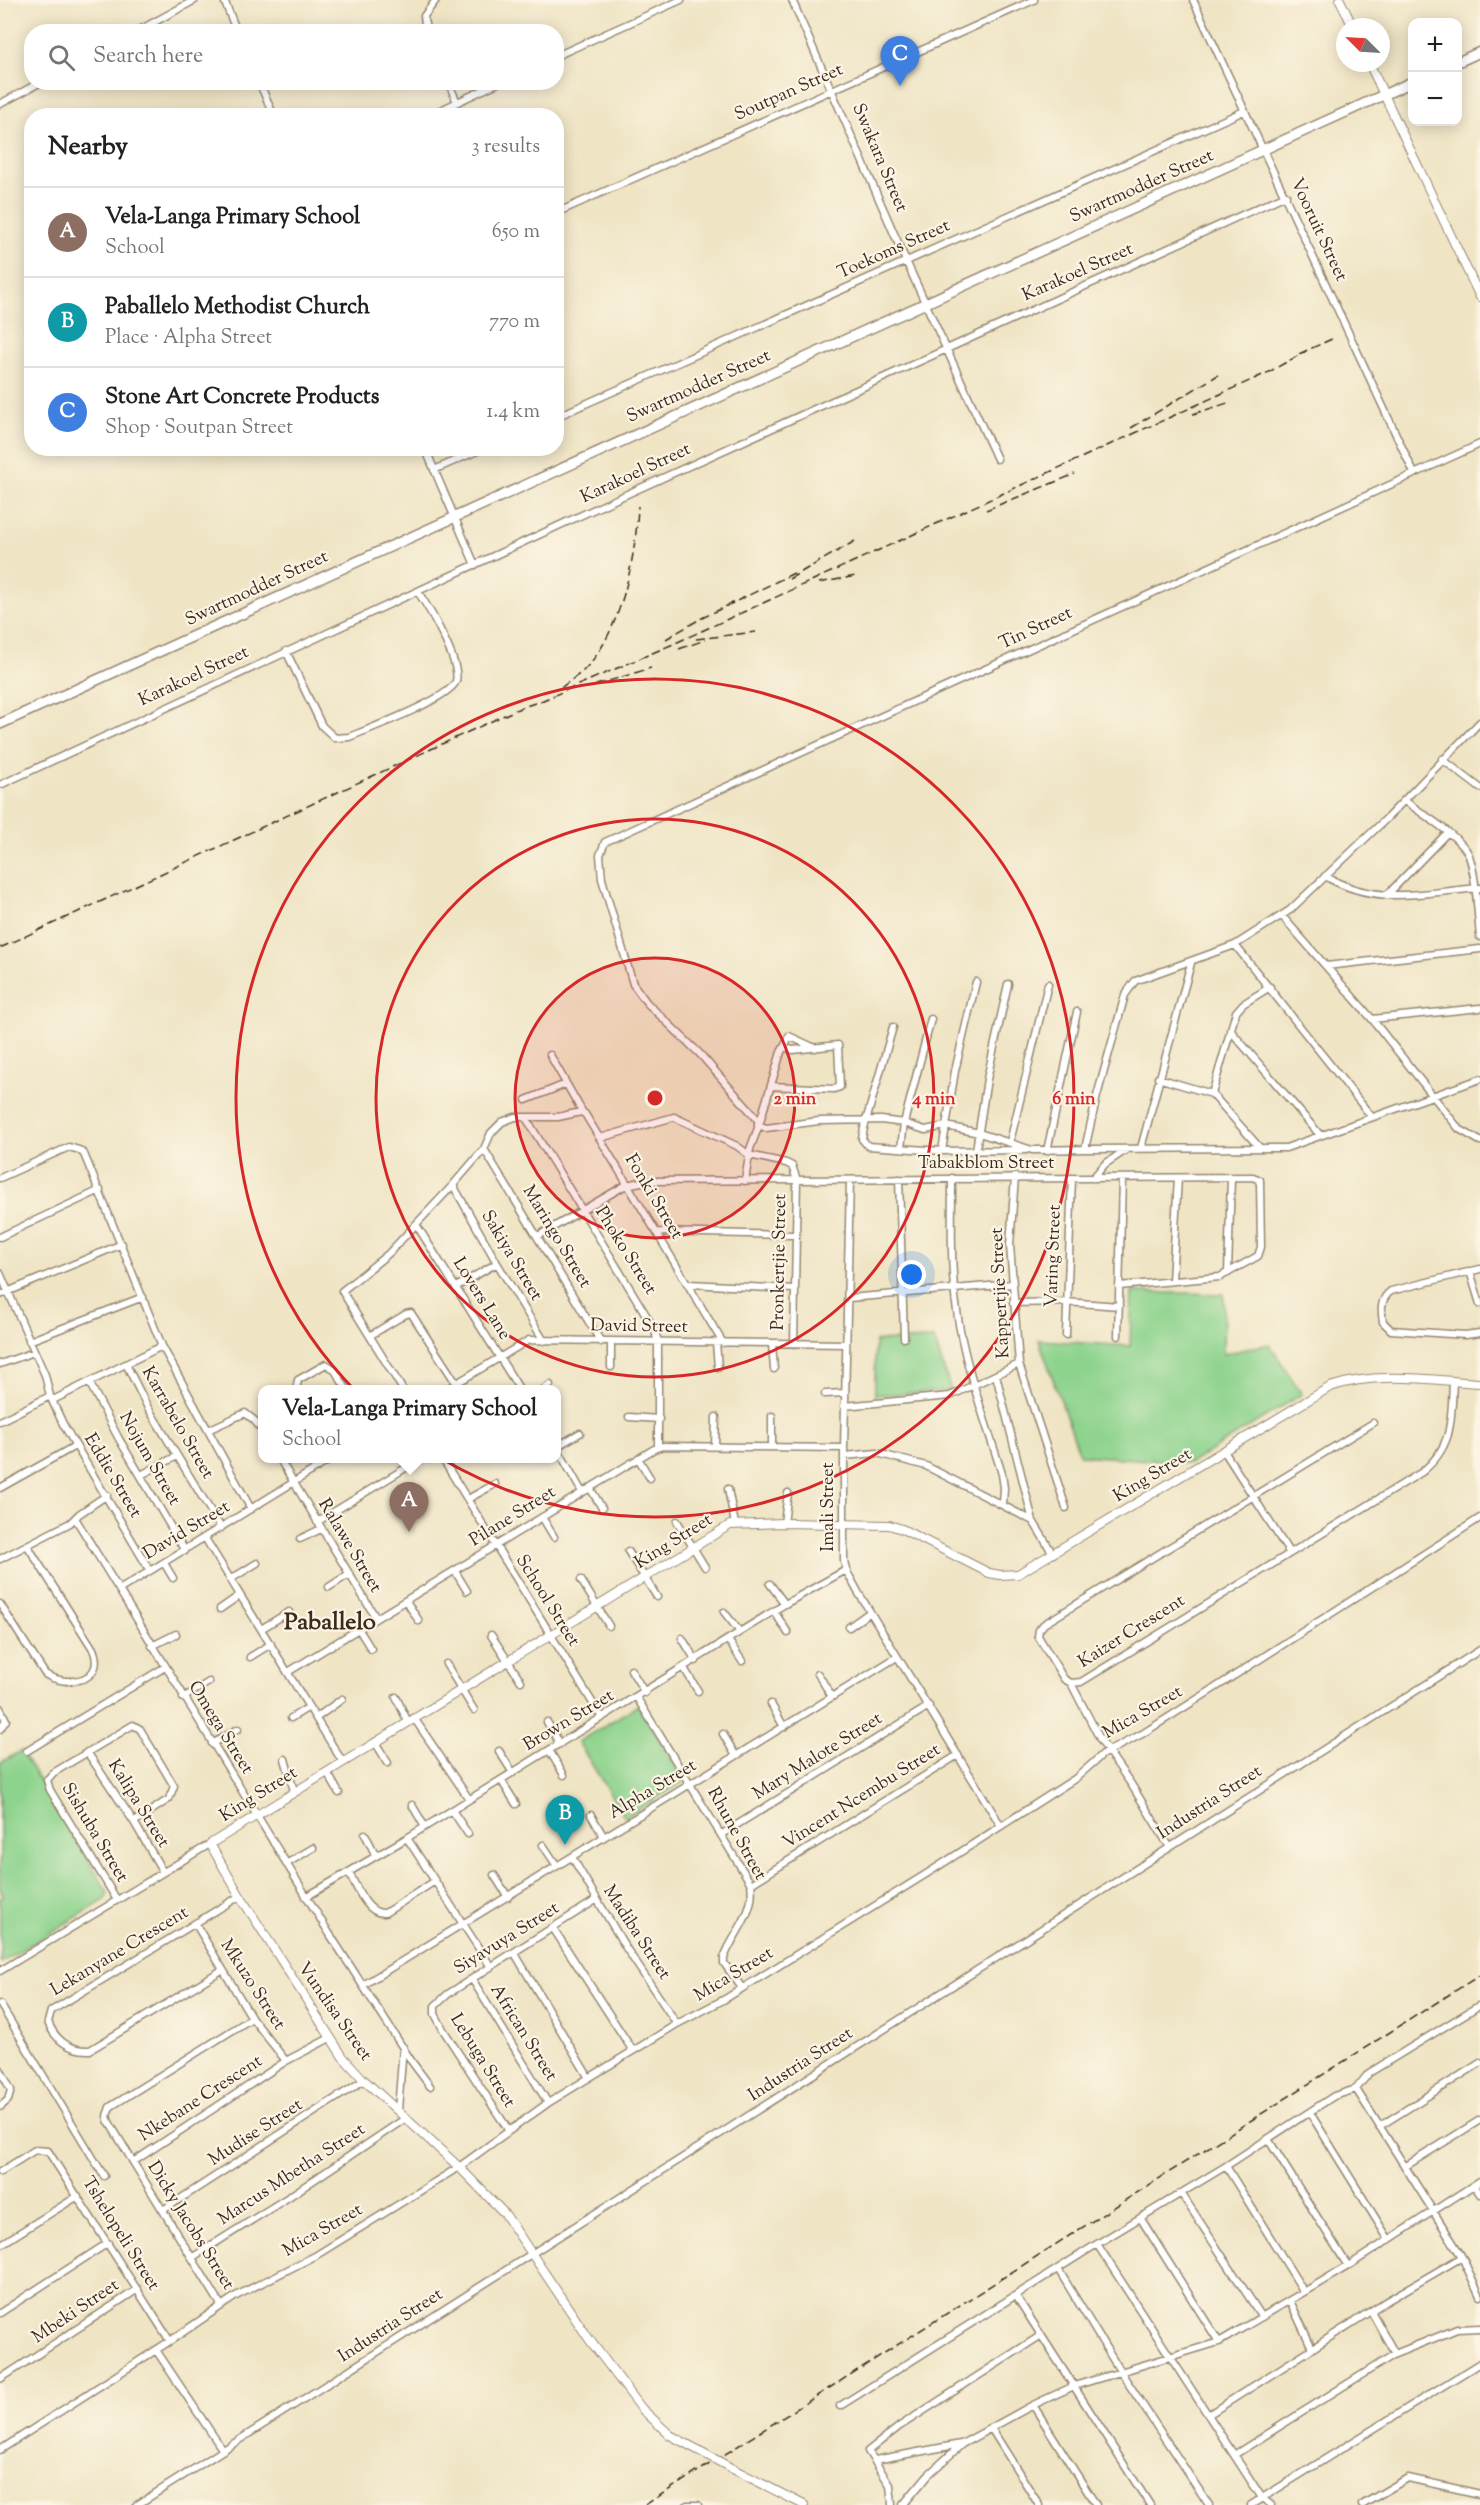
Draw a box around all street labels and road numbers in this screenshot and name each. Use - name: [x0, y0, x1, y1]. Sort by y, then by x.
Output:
- street label: Soutpan Street: [731, 57, 847, 129]
- street label: Swakara Street: [844, 100, 914, 216]
- street label: Swartmodder Street: [1066, 144, 1218, 230]
- street label: Vooruit Street: [1283, 174, 1353, 286]
- street label: Toekoms Street: [834, 214, 954, 286]
- street label: Karakoel Street: [1018, 237, 1138, 309]
- street label: Swartmodder Street: [623, 344, 775, 430]
- street label: Karakoel Street: [577, 437, 695, 511]
- street label: Swartmodder Street: [181, 544, 333, 634]
- street label: Tin Street: [995, 601, 1077, 657]
- street label: Karakoel Street: [135, 640, 253, 714]
- street label: Fonki Street: [617, 1149, 689, 1245]
- street label: Tabakblom Street: [918, 1151, 1054, 1177]
- street label: Maringo Street: [515, 1181, 597, 1293]
- street label: Pronkertjie Street: [766, 1193, 794, 1331]
- street label: Phoko Street: [588, 1202, 662, 1300]
- street label: Varing Street: [1039, 1204, 1069, 1308]
- street label: Sakiya Street: [474, 1206, 548, 1306]
- street label: Kappertjie Street: [985, 1227, 1017, 1359]
- street label: Lovers Lane: [445, 1253, 517, 1345]
- street label: David Street: [590, 1313, 688, 1341]
- street label: Karrabelo Street: [134, 1362, 220, 1484]
- street label: Nojum Street: [112, 1407, 186, 1511]
- street label: Eddie Street: [76, 1429, 148, 1523]
- street label: King Street: [1109, 1442, 1197, 1510]
- street label: Imali Street: [816, 1462, 842, 1552]
- street label: Pilane Street: [465, 1480, 561, 1554]
- street label: Ralawe Street: [311, 1494, 387, 1598]
- street label: David Street: [139, 1495, 235, 1567]
- street label: King Street: [630, 1508, 718, 1576]
- street label: School Street: [508, 1550, 586, 1652]
- street label: Kaizer Crescent: [1073, 1589, 1191, 1675]
- street label: Omega Street: [181, 1676, 259, 1780]
- street label: Mica Street: [1098, 1680, 1188, 1746]
- street label: Brown Street: [519, 1684, 619, 1758]
- street label: Mary Malote Street: [748, 1707, 888, 1807]
- street label: Vincent Ncembu Street: [778, 1738, 946, 1856]
- street label: Alpha Street: [604, 1753, 702, 1827]
- street label: Kalipa Street: [100, 1755, 176, 1853]
- street label: Industria Street: [1152, 1759, 1268, 1847]
- street label: King Street: [215, 1761, 303, 1829]
- street label: Sishuba Street: [54, 1778, 134, 1888]
- street label: Rhune Street: [700, 1783, 772, 1885]
- street label: Madiba Street: [596, 1881, 676, 1985]
- street label: Siyavuya Street: [449, 1896, 565, 1982]
- street label: Lekanyane Crescent: [46, 1900, 194, 2004]
- street label: Mkuzo Street: [213, 1934, 291, 2036]
- street label: Mica Street: [689, 1941, 779, 2009]
- street label: Vundisa Street: [290, 1957, 378, 2067]
- street label: African Street: [483, 1979, 563, 2087]
- street label: Lebuga Street: [443, 2009, 521, 2113]
- street label: Industria Street: [743, 2021, 859, 2109]
- street label: Nkebane Crescent: [134, 2049, 268, 2149]
- street label: Mudise Street: [204, 2093, 308, 2173]
- street label: Marcus Mbetha Street: [213, 2118, 371, 2232]
- street label: Dicky Jacobs Street: [140, 2156, 240, 2296]
- street label: Tshelopeli Street: [75, 2172, 165, 2296]
- street label: Mica Street: [278, 2198, 368, 2264]
- street label: Mbeki Street: [27, 2273, 125, 2351]
- street label: Industria Street: [333, 2282, 449, 2370]

